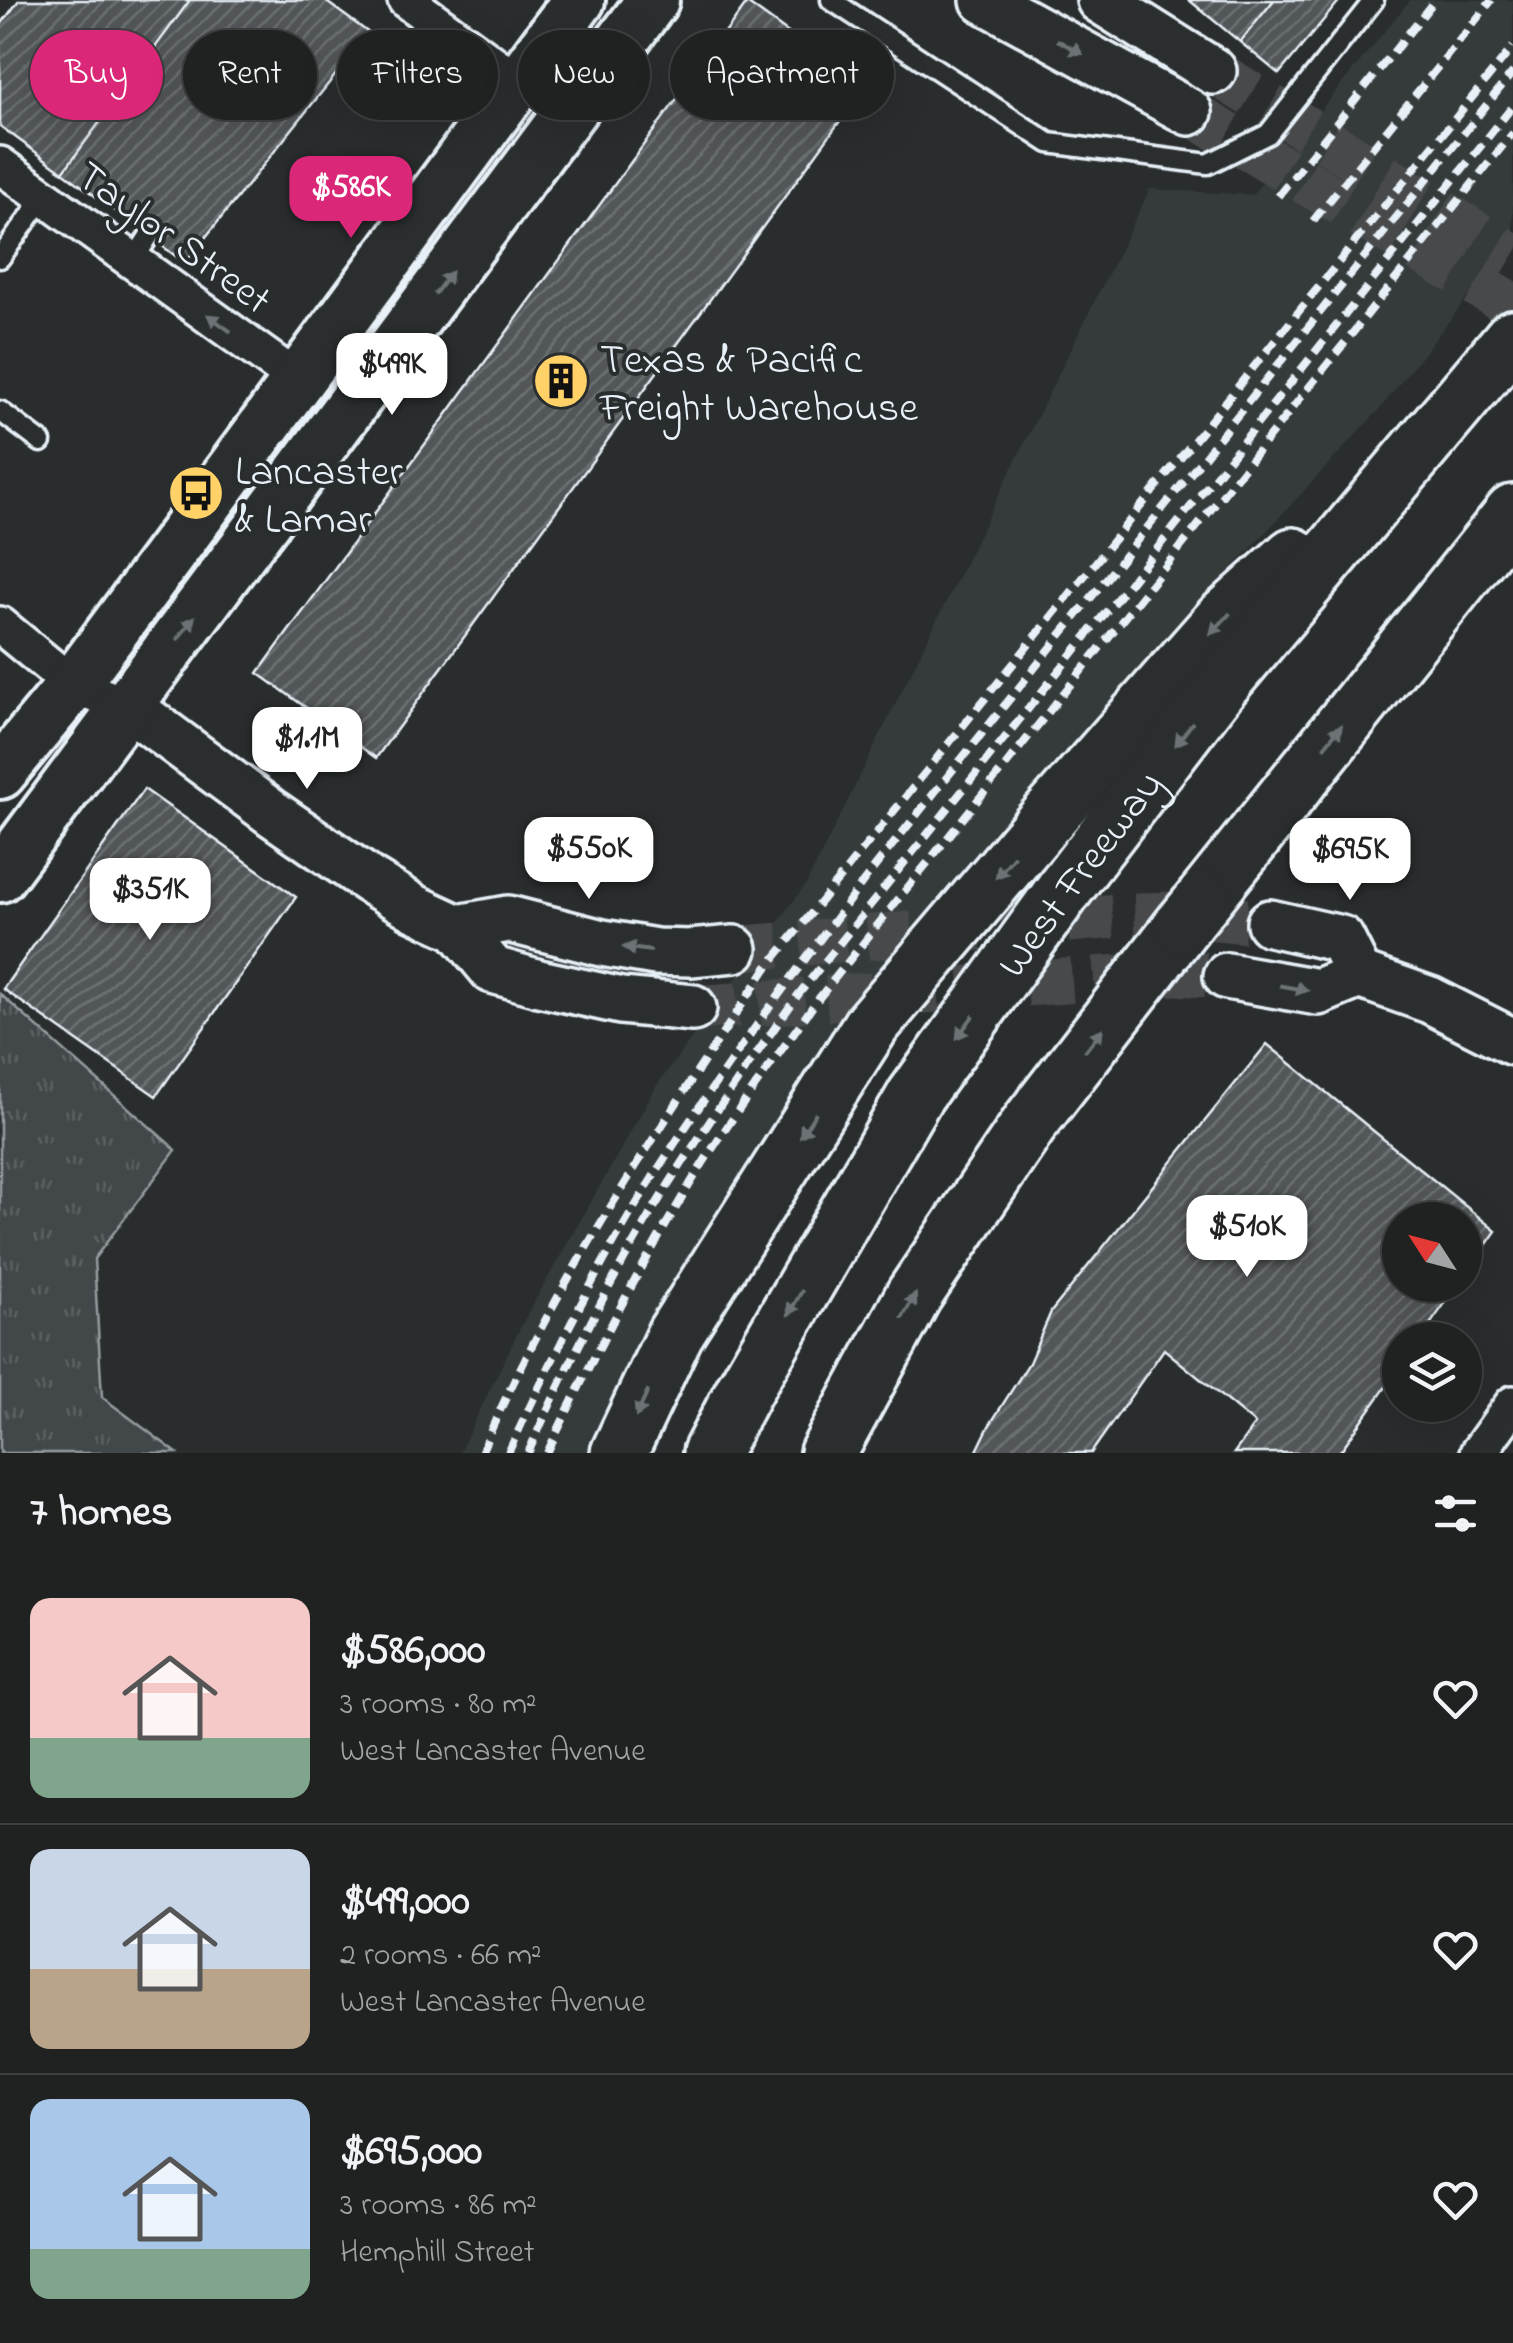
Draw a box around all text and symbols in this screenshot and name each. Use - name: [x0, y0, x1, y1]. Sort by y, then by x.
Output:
- chip: Buy: [30, 30, 163, 120]
- chip: Rent: [183, 30, 317, 120]
- chip: Filters: [337, 30, 498, 120]
- chip: New: [518, 30, 650, 120]
- chip: Apartment: [670, 30, 894, 120]
- one-way arrow: [1056, 37, 1084, 55]
- street label: Taylor Street: [62, 148, 283, 331]
- pin: $586K: [281, 156, 421, 241]
- text: $586K: [311, 165, 391, 212]
- one-way arrow: [433, 270, 452, 296]
- one-way arrow: [206, 314, 232, 333]
- place label: Texas & Pacific Freight Warehouse: [599, 331, 918, 440]
- pin: $499K: [322, 333, 462, 418]
- text: $499K: [358, 342, 426, 389]
- building icon: Texas & Pacific Freight Warehouse: [531, 351, 591, 411]
- place label: Lancaster & Lamar: [235, 443, 404, 552]
- bus stop icon: Lancaster & Lamar: [166, 463, 226, 523]
- one-way arrow: [1209, 611, 1232, 635]
- one-way arrow: [176, 614, 196, 641]
- pin: $1.1M: [237, 707, 377, 792]
- text: $1.1M: [274, 716, 340, 763]
- one-way arrow: [1174, 721, 1194, 747]
- one-way arrow: [1322, 723, 1343, 748]
- street label: West Freeway: [984, 759, 1180, 992]
- pin: $550K: [519, 817, 659, 902]
- pin: $695K: [1280, 818, 1420, 903]
- text: $550K: [546, 826, 632, 873]
- text: $695K: [1312, 827, 1388, 874]
- one-way arrow: [995, 855, 1017, 880]
- pin: $351K: [80, 858, 220, 943]
- text: $351K: [112, 867, 188, 914]
- one-way arrow: [621, 940, 652, 956]
- one-way arrow: [1279, 981, 1311, 996]
- one-way arrow: [956, 1014, 976, 1040]
- one-way arrow: [1084, 1027, 1104, 1053]
- one-way arrow: [799, 1111, 817, 1138]
- pin: $510K: [1177, 1195, 1317, 1280]
- north arrow: [1382, 1202, 1482, 1302]
- map controls: [1382, 1202, 1482, 1422]
- text: $510K: [1208, 1204, 1286, 1251]
- one-way arrow: [786, 1289, 804, 1317]
- one-way arrow: [900, 1292, 917, 1321]
- button: layers: [1382, 1322, 1482, 1422]
- one-way arrow: [634, 1390, 651, 1419]
- text: 7 homes: [30, 1483, 172, 1544]
- icon: filters: [1428, 1486, 1483, 1541]
- text: $586,000: [340, 1621, 485, 1682]
- icon: home: [110, 1638, 230, 1758]
- icon: heart: [1428, 1671, 1483, 1726]
- text: 3 rooms · 80 m²: [340, 1682, 537, 1729]
- text: West Lancaster Avenue: [340, 1729, 646, 1776]
- text: $499,000: [340, 1872, 470, 1933]
- icon: home: [110, 1889, 230, 2009]
- icon: heart: [1428, 1922, 1483, 1977]
- text: 2 rooms · 66 m²: [340, 1933, 542, 1980]
- text: West Lancaster Avenue: [340, 1980, 646, 2027]
- text: $695,000: [340, 2122, 482, 2183]
- icon: home: [110, 2139, 230, 2259]
- icon: heart: [1428, 2172, 1483, 2227]
- text: 3 rooms · 86 m²: [340, 2183, 537, 2230]
- text: Hemphill Street: [340, 2230, 535, 2277]

